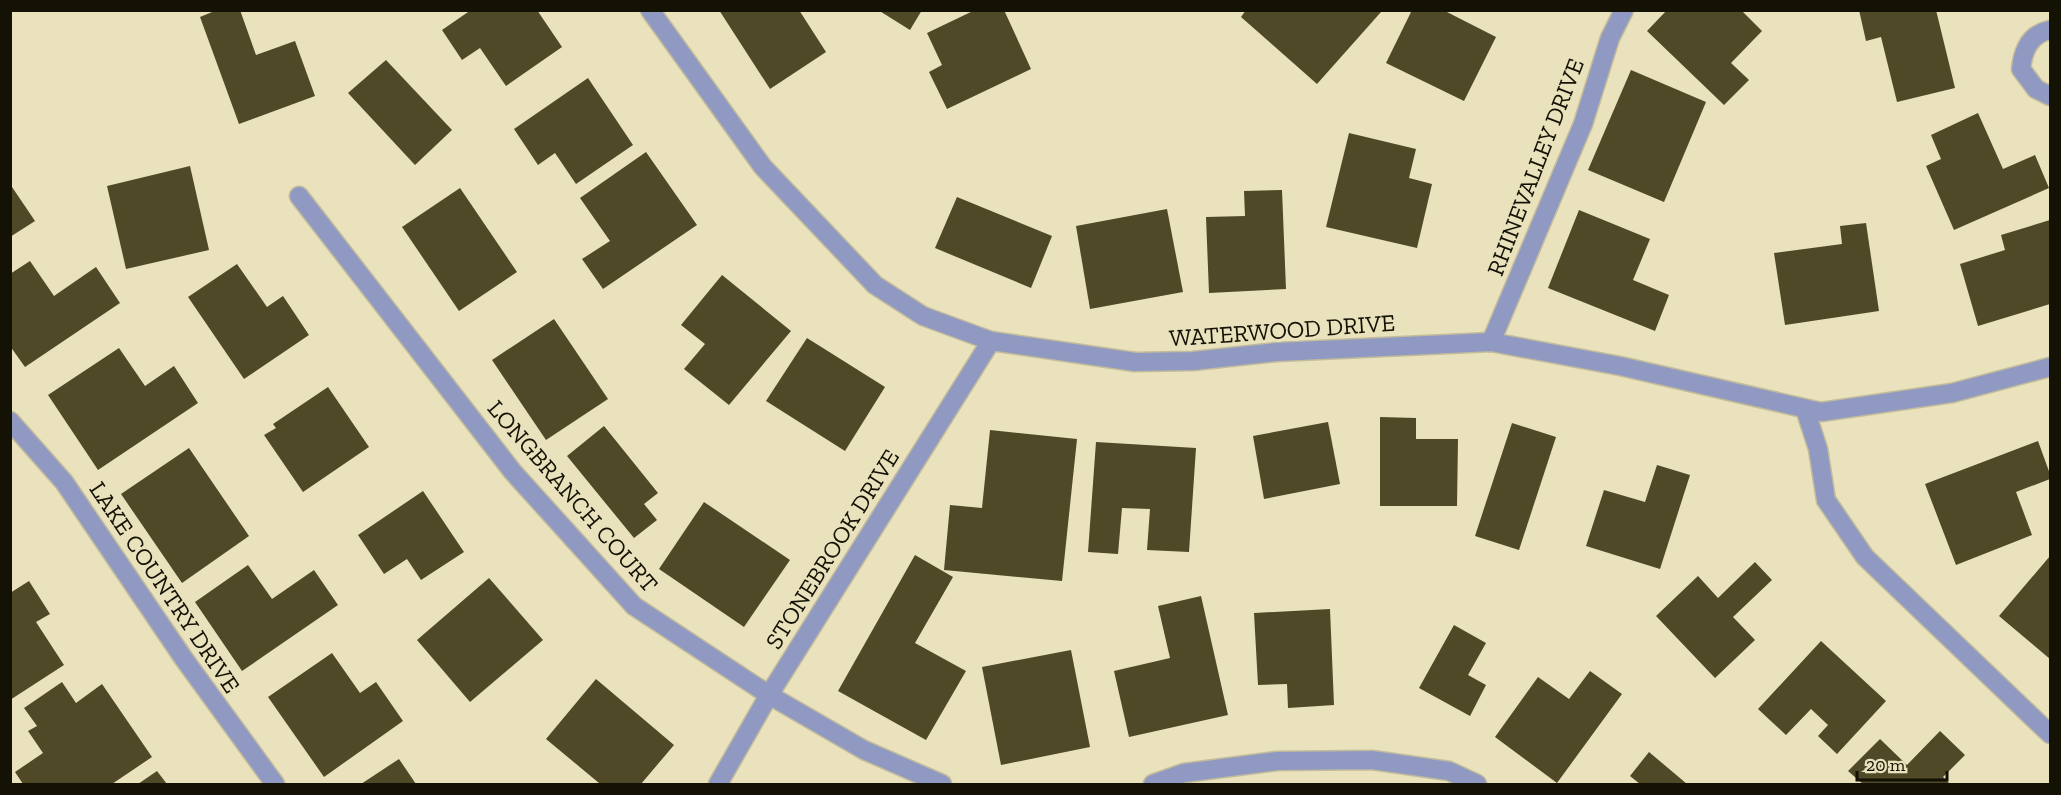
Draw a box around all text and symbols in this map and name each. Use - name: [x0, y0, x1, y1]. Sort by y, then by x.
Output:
- street label: RHINEVALLEY DRIVE: [1480, 54, 1590, 280]
- street label: WATERWOOD DRIVE: [1168, 308, 1396, 352]
- street label: LONGBRANCH COURT: [482, 394, 664, 598]
- street label: STONEBROOK DRIVE: [759, 444, 905, 654]
- street label: LAKE COUNTRY DRIVE: [83, 476, 247, 698]
- scale bar: [1857, 744, 1947, 782]
- text: 20 m: [1866, 754, 1906, 776]

